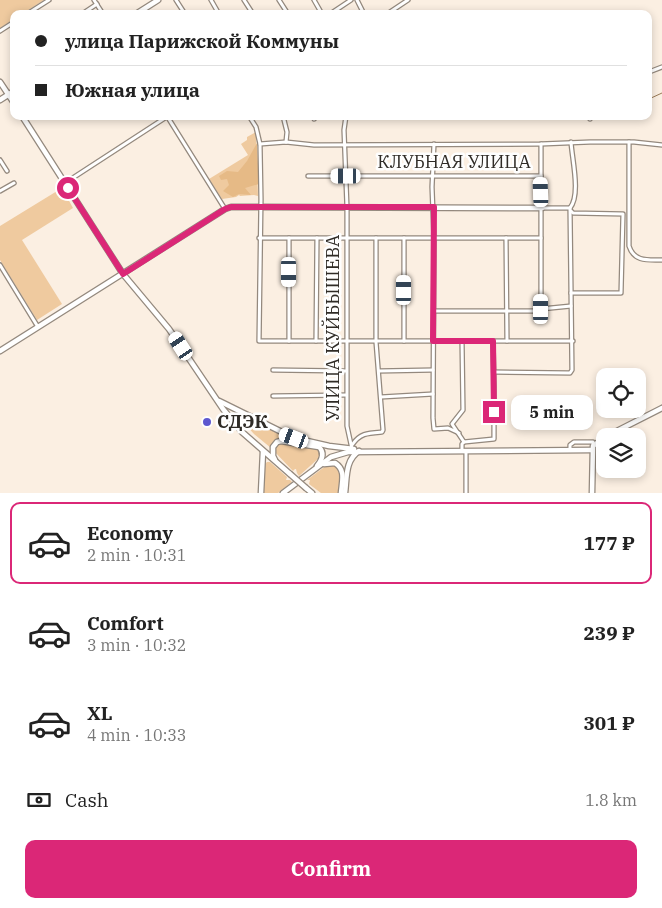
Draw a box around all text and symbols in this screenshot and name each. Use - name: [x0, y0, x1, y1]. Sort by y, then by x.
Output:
- text: улица Парижской Коммуны: [65, 29, 339, 53]
- text: Южная улица: [65, 78, 200, 102]
- street label: КЛУБНАЯ УЛИЦА: [377, 150, 531, 173]
- car: [331, 169, 361, 184]
- route start: [57, 177, 79, 199]
- car: [532, 177, 549, 207]
- street label: УЛИЦА КУЙБЫШЕВА: [321, 234, 344, 421]
- car: [281, 257, 296, 287]
- car: [396, 275, 411, 305]
- car: [533, 294, 548, 324]
- car: [166, 329, 195, 363]
- map controls: [596, 368, 646, 478]
- button: locate: [596, 368, 646, 418]
- callout: 5 min: [512, 394, 594, 430]
- route end: [483, 401, 505, 423]
- text: 5 min: [530, 402, 574, 422]
- place label: СДЭК: [217, 410, 269, 433]
- marker: СДЭК: [201, 416, 213, 428]
- car: [277, 426, 310, 450]
- button: layers: [596, 428, 646, 478]
- icon: car: [27, 521, 72, 566]
- text: Economy: [87, 521, 173, 545]
- text: 177 ₽: [583, 531, 635, 555]
- text: 2 min · 10:31: [87, 545, 186, 565]
- icon: car: [27, 611, 72, 656]
- text: Comfort: [87, 611, 164, 635]
- text: 239 ₽: [583, 621, 635, 645]
- text: 3 min · 10:32: [87, 635, 186, 655]
- icon: car: [27, 701, 72, 746]
- text: XL: [87, 701, 113, 725]
- text: 301 ₽: [583, 711, 635, 735]
- text: 4 min · 10:33: [87, 725, 186, 745]
- icon: cash: [25, 786, 53, 814]
- text: Cash: [65, 788, 109, 812]
- text: 1.8 km: [585, 790, 637, 810]
- button: Confirm: [25, 840, 637, 898]

